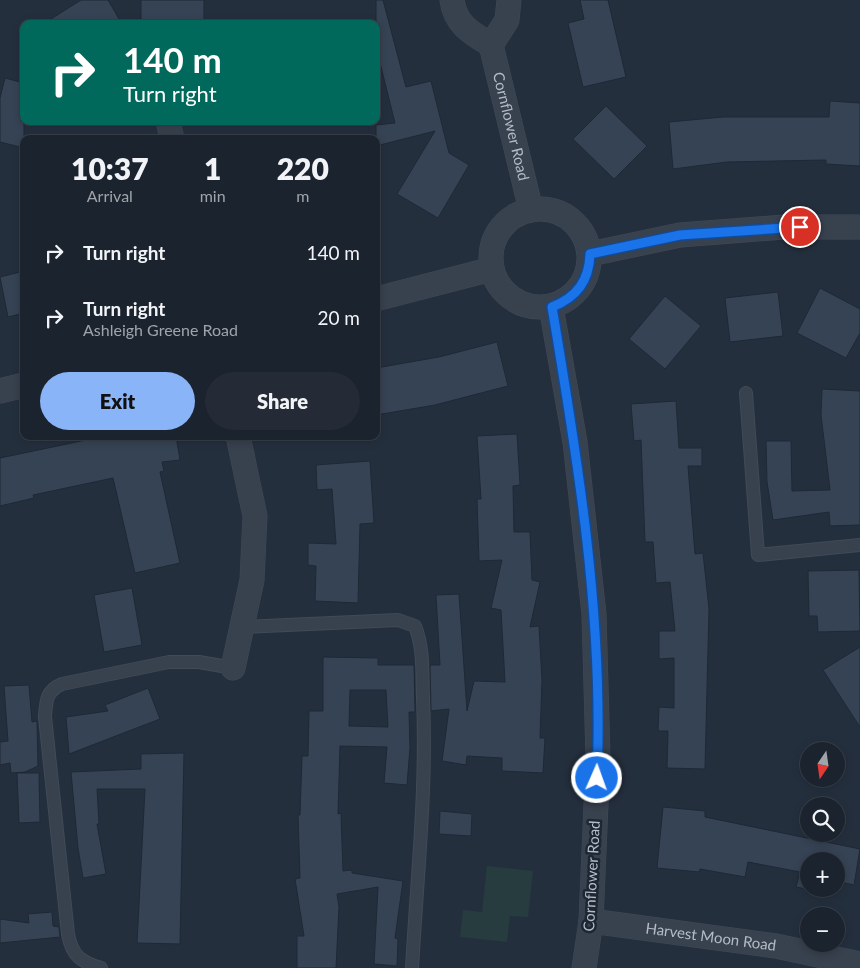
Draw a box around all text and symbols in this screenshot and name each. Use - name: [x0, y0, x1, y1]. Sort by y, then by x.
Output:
- text: 140 m: [123, 38, 222, 80]
- icon: right: [40, 40, 105, 105]
- street label: Cornflower Road: [490, 70, 534, 182]
- text: Turn right: [123, 80, 217, 107]
- text: 10:37: [71, 150, 149, 186]
- text: 1: [204, 150, 221, 186]
- text: 220: [277, 150, 329, 186]
- text: Arrival: [87, 186, 133, 205]
- text: min: [200, 186, 226, 205]
- text: m: [296, 186, 309, 205]
- pin: [779, 206, 821, 248]
- icon: arrive: [786, 213, 814, 241]
- icon: right: [40, 239, 68, 267]
- text: Turn right: [83, 241, 165, 264]
- text: 140 m: [306, 241, 360, 264]
- text: Turn right: [83, 297, 165, 320]
- icon: right: [40, 304, 68, 332]
- text: 20 m: [317, 306, 360, 329]
- text: Ashleigh Greene Road: [83, 320, 238, 339]
- button: Exit: [40, 372, 195, 430]
- button: Share: [205, 372, 360, 430]
- north arrow: [800, 742, 845, 788]
- map controls: [800, 742, 845, 952]
- position arrow: [570, 751, 622, 803]
- button: search: [800, 797, 845, 842]
- street label: Cornflower Road: [579, 820, 603, 932]
- button: +: [800, 852, 845, 897]
- button: −: [800, 907, 845, 952]
- street label: Harvest Moon Road: [645, 918, 777, 954]

